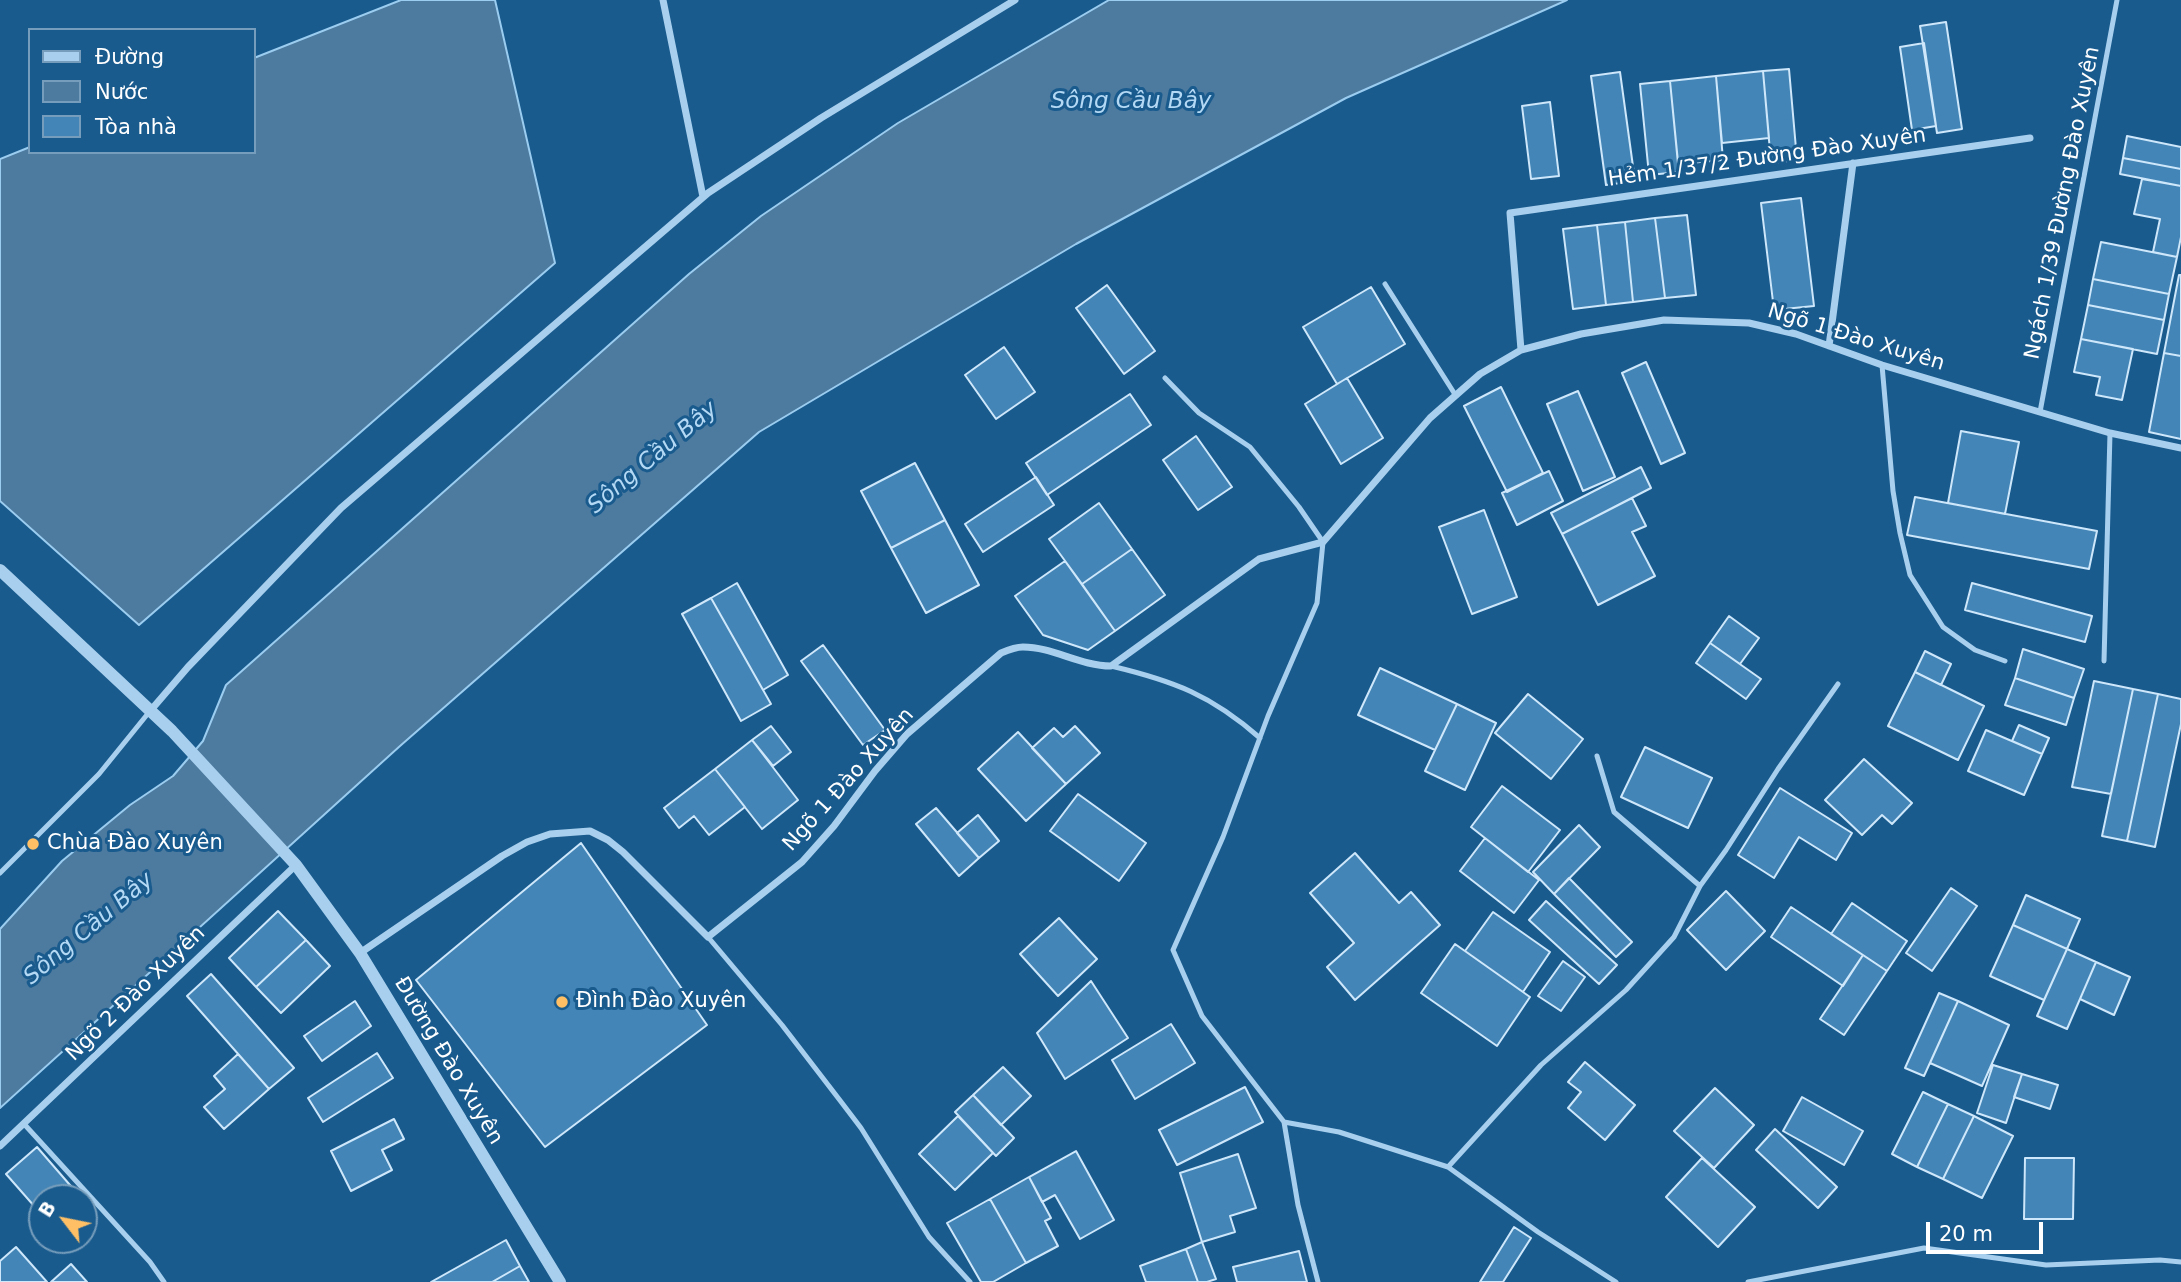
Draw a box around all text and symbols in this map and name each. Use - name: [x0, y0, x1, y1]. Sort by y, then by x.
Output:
- legend: [28, 28, 256, 154]
- street label: Ngách 1/39 Đường Đào Xuyên: [2020, 44, 2106, 362]
- text: Đường: [95, 45, 164, 69]
- text: Nước: [95, 80, 148, 104]
- water label: Sông Cầu Bây: [1051, 88, 1211, 116]
- text: Tòa nhà: [95, 115, 177, 139]
- street label: Hẻm 1/37/2 Đường Đào Xuyên: [1606, 123, 1928, 193]
- street label: Ngõ 1 Đào Xuyên: [1765, 299, 1947, 377]
- water label: Sông Cầu Bây: [583, 396, 723, 520]
- street label: Ngõ 1 Đào Xuyên: [778, 703, 920, 857]
- place label: Chùa Đào Xuyên: [47, 831, 223, 857]
- marker: Chùa Đào Xuyên: [25, 836, 41, 852]
- water label: Sông Cầu Bây: [19, 867, 159, 991]
- street label: Ngõ 2 Đào Xuyên: [61, 921, 211, 1067]
- street label: Đường Đào Xuyên: [388, 973, 508, 1149]
- place label: Đình Đào Xuyên: [576, 989, 746, 1015]
- marker: Đình Đào Xuyên: [554, 994, 570, 1010]
- north arrow: [28, 1184, 98, 1254]
- text: B: [34, 1197, 60, 1221]
- scale bar: [1929, 1208, 2046, 1252]
- text: 20 m: [1939, 1222, 1993, 1246]

